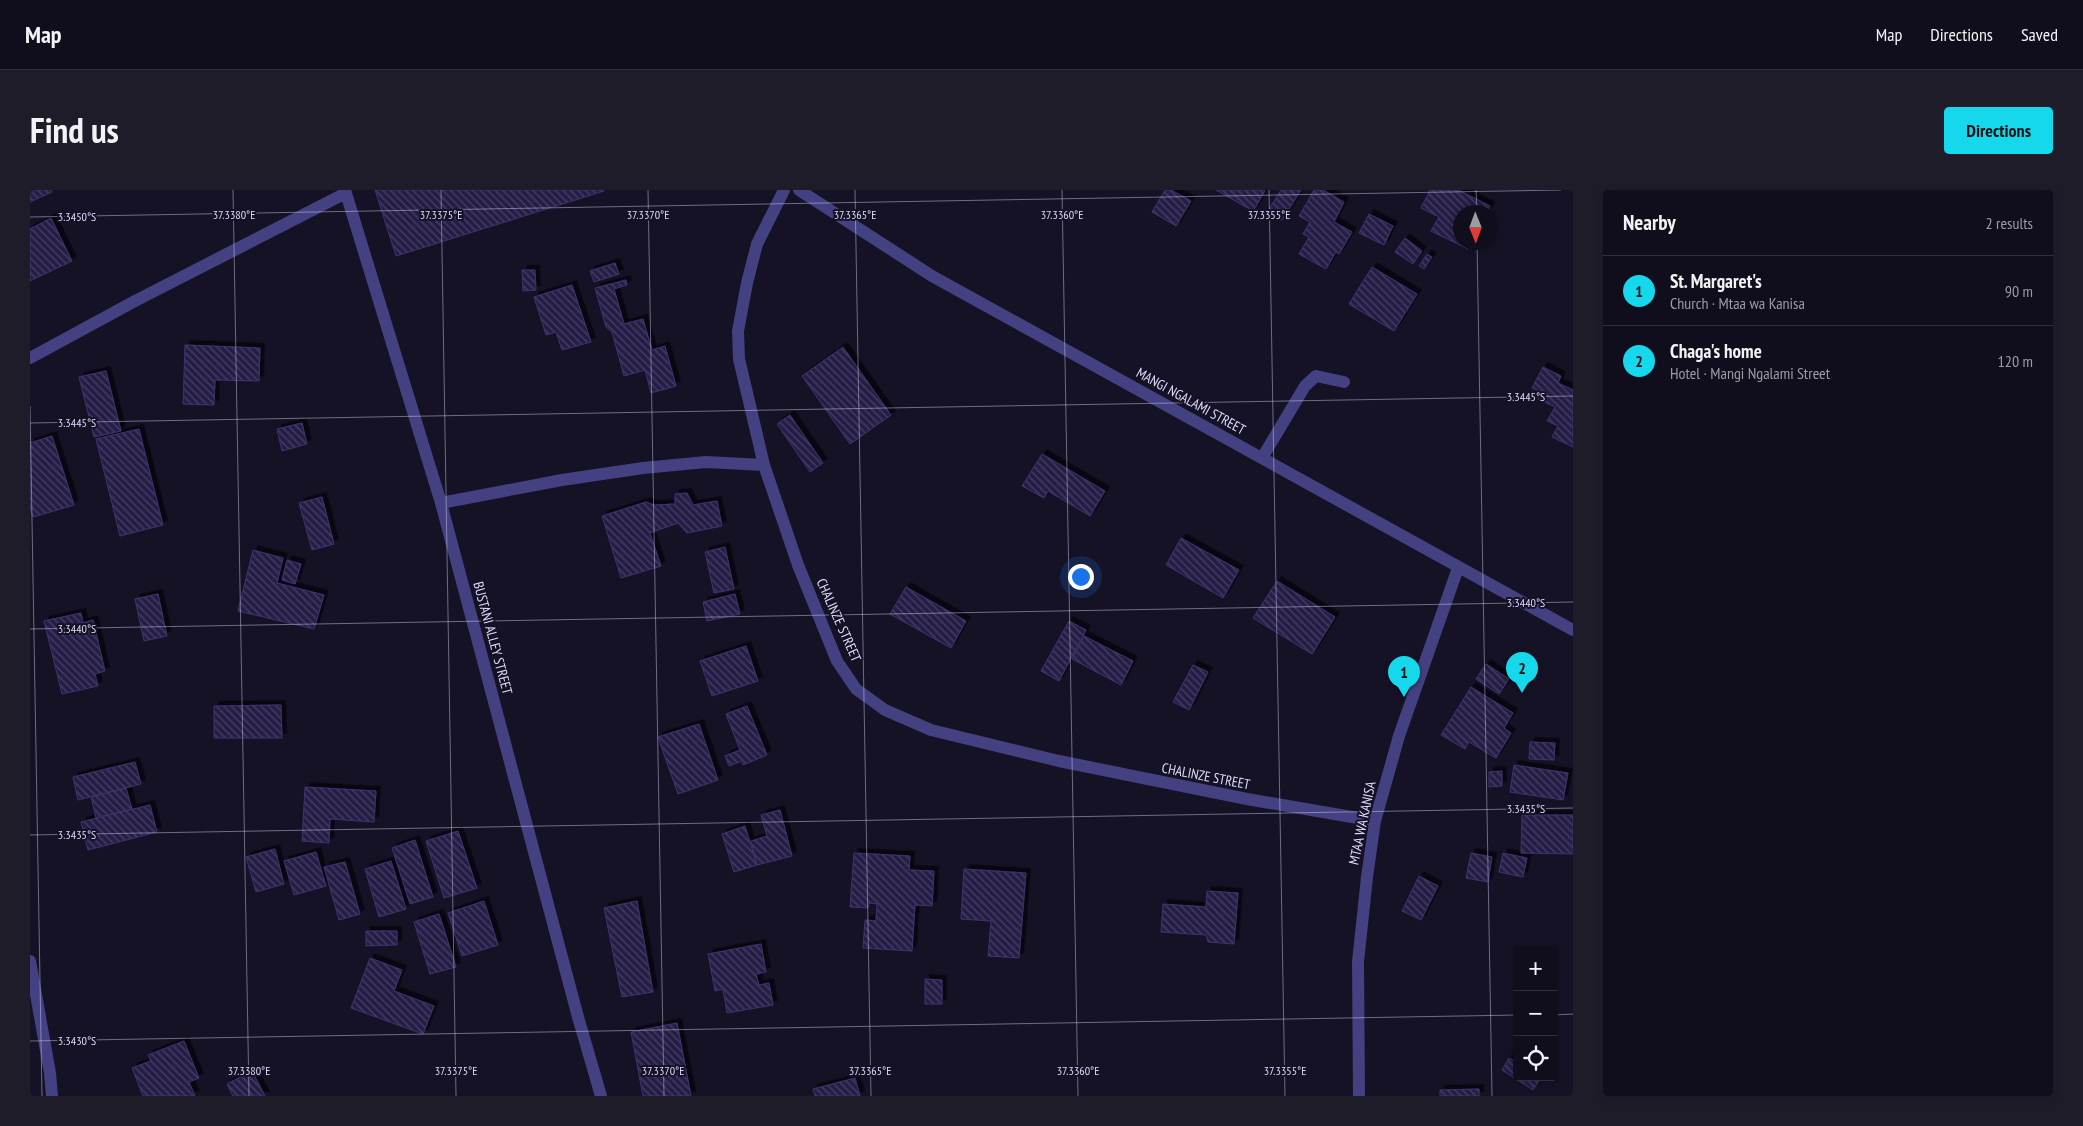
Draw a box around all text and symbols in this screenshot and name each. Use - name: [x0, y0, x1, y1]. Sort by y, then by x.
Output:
- text: Map: [25, 19, 62, 50]
- text: Map: [1876, 23, 1902, 46]
- text: Directions: [1930, 23, 1993, 46]
- text: Saved: [2021, 23, 2058, 46]
- text: Find us: [30, 107, 119, 153]
- button: Directions: [1944, 107, 2053, 154]
- north arrow: [1453, 205, 1498, 250]
- text: 37.3380°E: [213, 207, 255, 222]
- text: 37.3375°E: [420, 207, 462, 222]
- text: 37.3370°E: [627, 207, 669, 222]
- text: 37.3365°E: [834, 207, 876, 222]
- text: 37.3360°E: [1041, 207, 1083, 222]
- text: 37.3355°E: [1248, 207, 1290, 222]
- text: 3.3450°S: [58, 209, 96, 224]
- text: Nearby: [1623, 209, 1676, 236]
- text: 2 results: [1986, 213, 2033, 233]
- text: St. Margaret's: [1670, 269, 1762, 293]
- text: 1: [1635, 281, 1643, 301]
- text: 90 m: [2005, 281, 2033, 301]
- text: Church · Mtaa wa Kanisa: [1670, 293, 1805, 313]
- text: Chaga's home: [1670, 339, 1762, 363]
- text: 2: [1635, 351, 1643, 371]
- text: 120 m: [1998, 351, 2033, 371]
- text: Hotel · Mangi Ngalami Street: [1670, 363, 1830, 383]
- street label: MANGI NGALAMI STREET: [1133, 364, 1249, 439]
- text: 3.3445°S: [1507, 389, 1545, 404]
- text: 3.3445°S: [58, 415, 96, 430]
- your location: [1068, 564, 1094, 590]
- street label: CHALINZE STREET: [813, 575, 866, 665]
- street label: BUSTANI ALLEY STREET: [469, 580, 517, 697]
- text: 3.3440°S: [1507, 595, 1545, 610]
- text: 3.3440°S: [58, 621, 96, 636]
- pin: 2: [1506, 652, 1538, 693]
- pin: 1: [1388, 656, 1420, 697]
- street label: CHALINZE STREET: [1160, 759, 1252, 794]
- street label: MTAA WA KANISA: [1344, 779, 1380, 866]
- text: 3.3435°S: [1507, 801, 1545, 816]
- text: 3.3435°S: [58, 827, 96, 842]
- map controls: [1513, 946, 1558, 1081]
- button: +: [1513, 946, 1558, 991]
- button: −: [1513, 991, 1558, 1036]
- text: 3.3430°S: [58, 1033, 96, 1048]
- button: locate: [1513, 1036, 1558, 1081]
- text: 37.3380°E: [228, 1063, 270, 1078]
- text: 37.3375°E: [435, 1063, 477, 1078]
- text: 37.3370°E: [642, 1063, 684, 1078]
- text: 37.3365°E: [849, 1063, 891, 1078]
- text: 37.3360°E: [1057, 1063, 1099, 1078]
- text: 37.3355°E: [1264, 1063, 1306, 1078]

